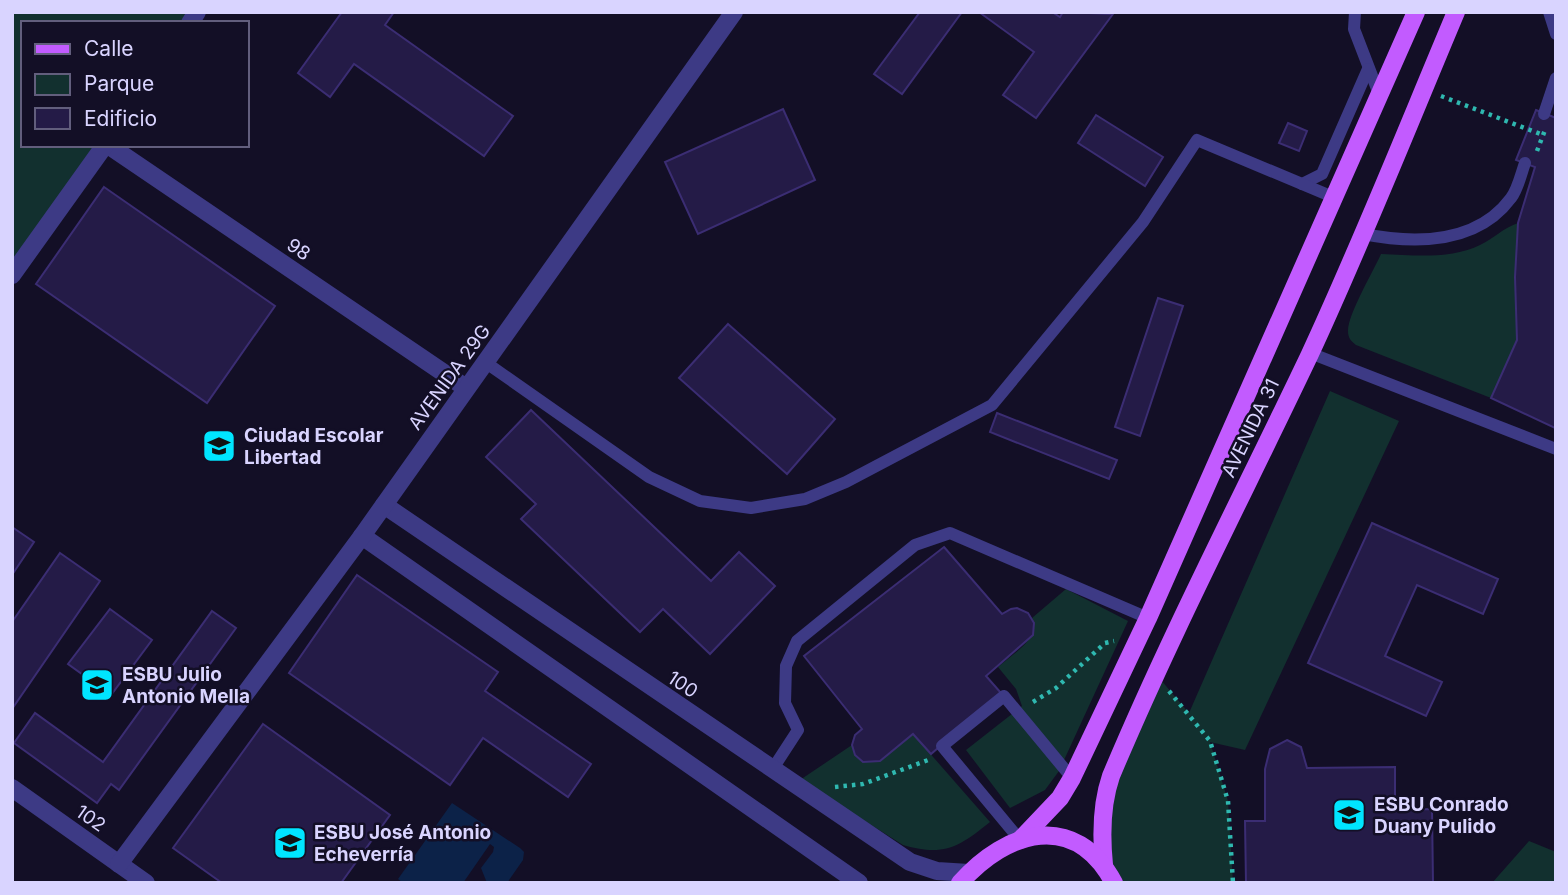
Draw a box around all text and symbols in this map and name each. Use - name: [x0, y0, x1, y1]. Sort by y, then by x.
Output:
- legend: [21, 21, 248, 147]
- text: Calle: [84, 36, 134, 61]
- text: Parque: [84, 71, 154, 96]
- text: Edificio: [84, 106, 157, 131]
- street label: 98: [283, 233, 315, 266]
- street label: AVENIDA 29G: [403, 320, 495, 435]
- street label: AVENIDA 31: [1217, 375, 1284, 481]
- place label: Ciudad Escolar Libertad: [244, 424, 384, 469]
- school or university icon: Ciudad Escolar Libertad: [200, 427, 238, 465]
- place label: ESBU Julio Antonio Mella: [122, 663, 250, 708]
- school or university icon: ESBU Julio Antonio Mella: [78, 666, 116, 704]
- street label: 100: [663, 666, 702, 703]
- place label: ESBU Conrado Duany Pulido: [1374, 793, 1509, 838]
- school or university icon: ESBU Conrado Duany Pulido: [1330, 796, 1368, 834]
- street label: 102: [71, 800, 110, 837]
- place label: ESBU José Antonio Echeverría: [314, 821, 491, 866]
- school or university icon: ESBU José Antonio Echeverría: [271, 824, 309, 862]

